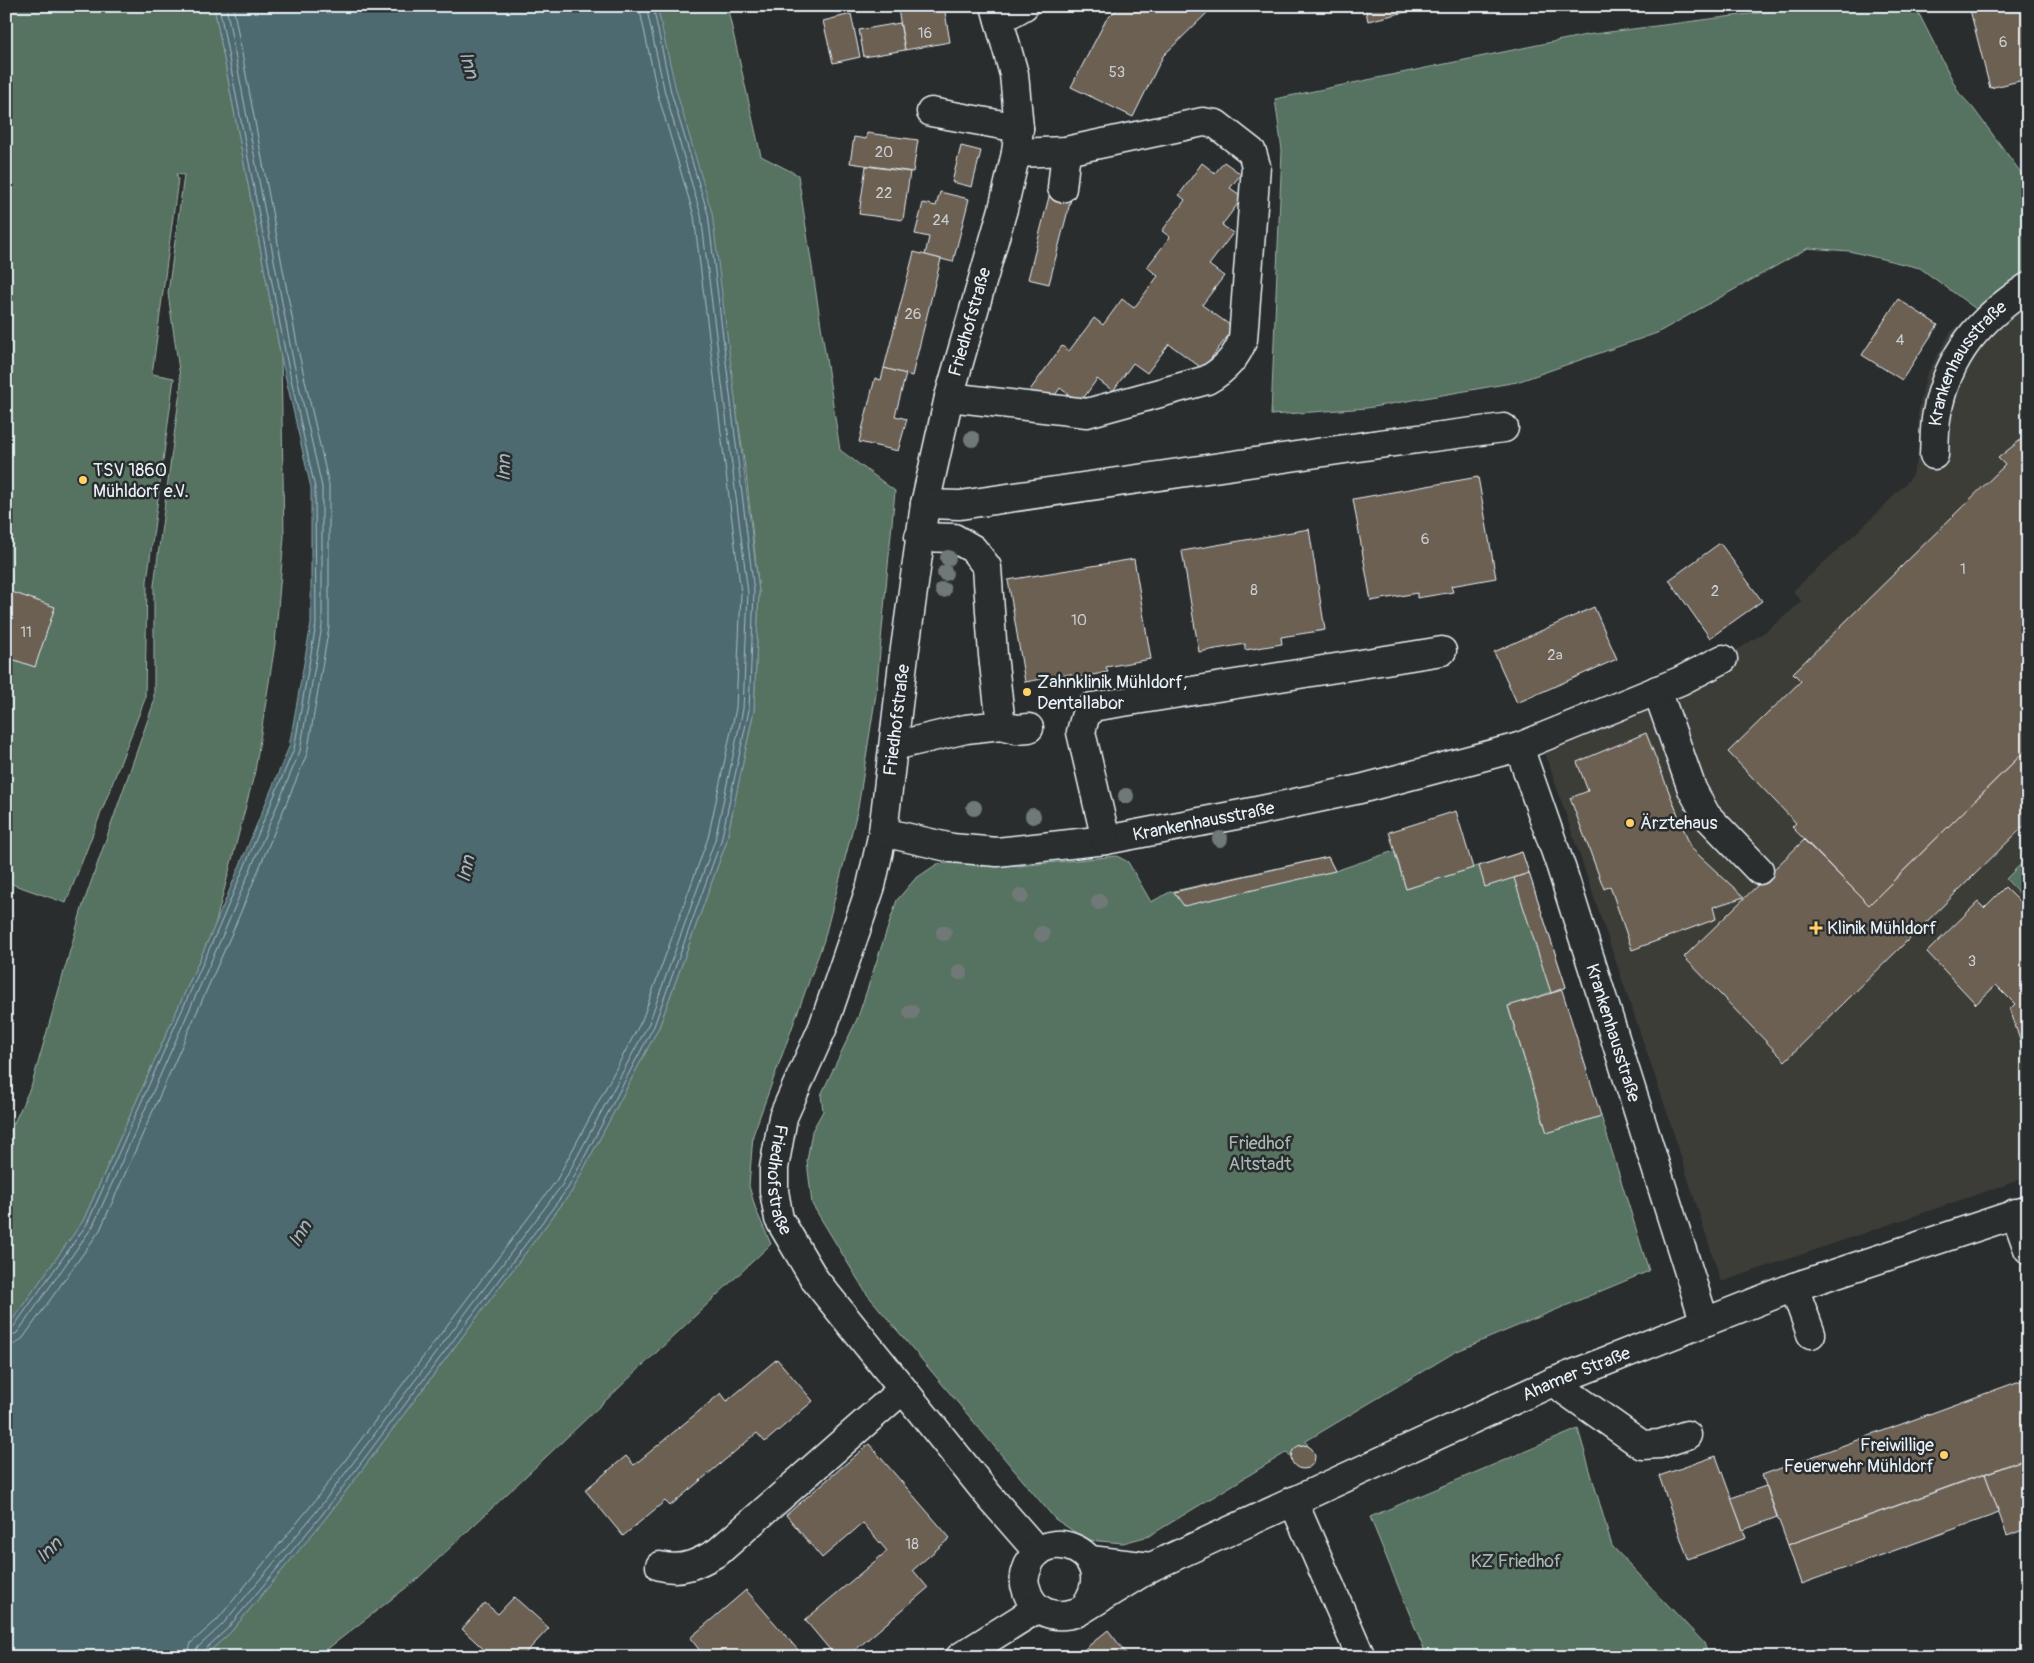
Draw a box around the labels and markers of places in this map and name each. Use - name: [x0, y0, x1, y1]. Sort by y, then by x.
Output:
- place label: TSV 1860 Mühldorf e.V.: [93, 459, 189, 503]
- marker: TSV 1860 Mühldorf e.V.: [77, 474, 89, 486]
- place label: Zahnklinik Mühldorf, Dentallabor: [1037, 671, 1187, 715]
- marker: Zahnklinik Mühldorf, Dentallabor: [1021, 686, 1033, 698]
- place label: Ärztehaus: [1640, 812, 1718, 835]
- marker: Ärztehaus: [1624, 817, 1636, 829]
- place label: Klinik Mühldorf: [1827, 917, 1938, 940]
- marker: Klinik Mühldorf: [1809, 921, 1823, 935]
- place label: Freiwillige Feuerwehr Mühldorf: [1784, 1434, 1935, 1478]
- marker: Freiwillige Feuerwehr Mühldorf: [1938, 1449, 1950, 1461]

